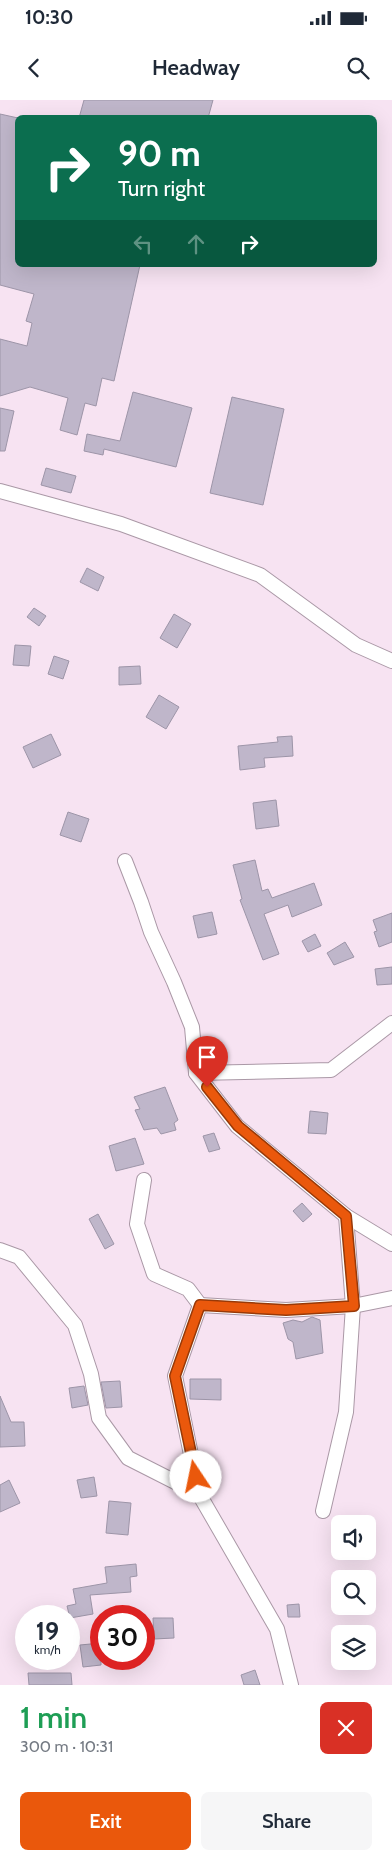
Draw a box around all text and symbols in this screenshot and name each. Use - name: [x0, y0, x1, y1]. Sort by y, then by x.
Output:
- text: 10:30: [25, 6, 73, 29]
- icon: back: [20, 54, 48, 82]
- text: Headway: [152, 54, 240, 81]
- icon: search: [344, 54, 372, 82]
- text: 90 m: [118, 132, 201, 175]
- icon: right: [35, 135, 100, 200]
- text: Turn right: [118, 175, 205, 202]
- icon: left: [129, 230, 157, 258]
- icon: ahead: [182, 230, 210, 258]
- icon: right: [235, 230, 263, 258]
- pin: [186, 1036, 228, 1087]
- icon: arrive: [193, 1043, 221, 1071]
- position arrow: [169, 1450, 221, 1502]
- map controls: [331, 1515, 376, 1670]
- button: sound: [331, 1515, 376, 1560]
- button: search: [331, 1570, 376, 1615]
- speed limit sign: 30: [90, 1605, 155, 1670]
- text: 19: [36, 1616, 59, 1646]
- button: layers: [331, 1625, 376, 1670]
- text: km/h: [34, 1642, 61, 1657]
- text: 1 min: [20, 1699, 87, 1736]
- button: close: [320, 1702, 372, 1754]
- text: 300 m · 10:31: [20, 1737, 113, 1756]
- button: Exit: [20, 1792, 191, 1850]
- button: Share: [201, 1792, 372, 1850]

